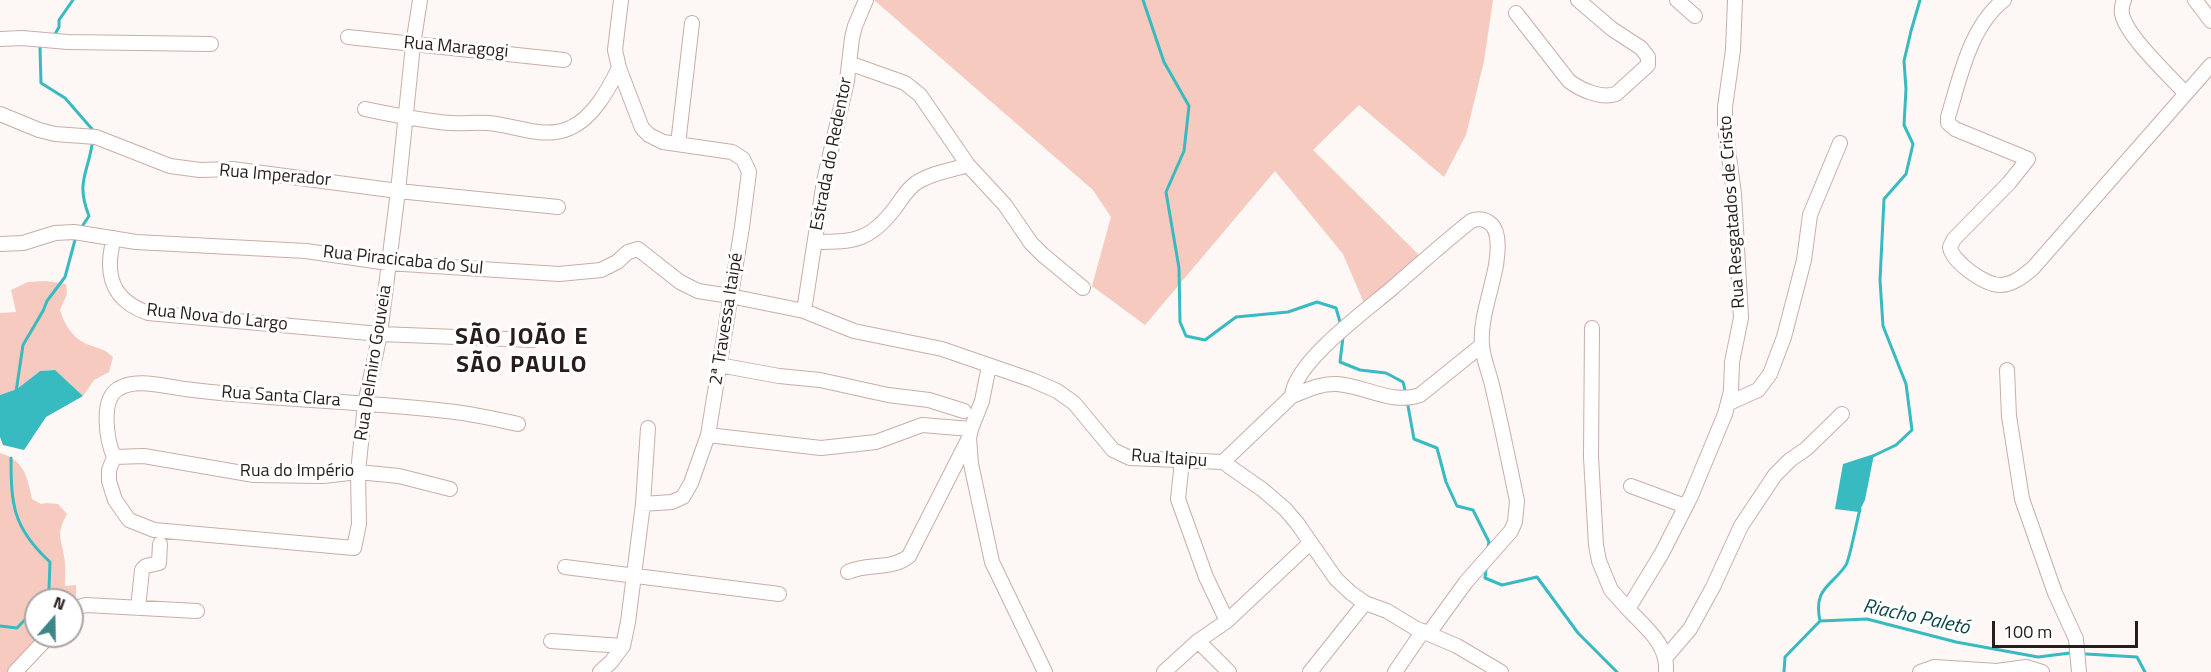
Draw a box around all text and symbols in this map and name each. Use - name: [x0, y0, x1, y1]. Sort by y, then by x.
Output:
- street label: Rua Maragogi: [403, 33, 509, 63]
- street label: Estrada do Redentor: [807, 76, 857, 232]
- street label: Rua Resgatados de Cristo: [1715, 115, 1751, 309]
- street label: Rua Imperador: [218, 160, 332, 192]
- street label: Rua Piracicaba do Sul: [322, 242, 484, 280]
- street label: 2ª Travessa Itaipé: [706, 251, 748, 387]
- street label: Rua Delmiro Gouveia: [351, 283, 397, 443]
- street label: Rua Nova do Largo: [145, 300, 289, 336]
- district label: SÃO JOÃO E SÃO PAULO: [455, 324, 589, 380]
- street label: Rua Santa Clara: [221, 382, 341, 412]
- street label: Rua Itaipu: [1130, 446, 1208, 472]
- street label: Rua do Império: [240, 461, 354, 483]
- north arrow: [24, 588, 84, 648]
- text: N: [50, 590, 69, 616]
- water label: Riacho Paletó: [1860, 595, 1972, 641]
- scale bar: [1995, 609, 2140, 647]
- text: 100 m: [2003, 618, 2052, 645]

